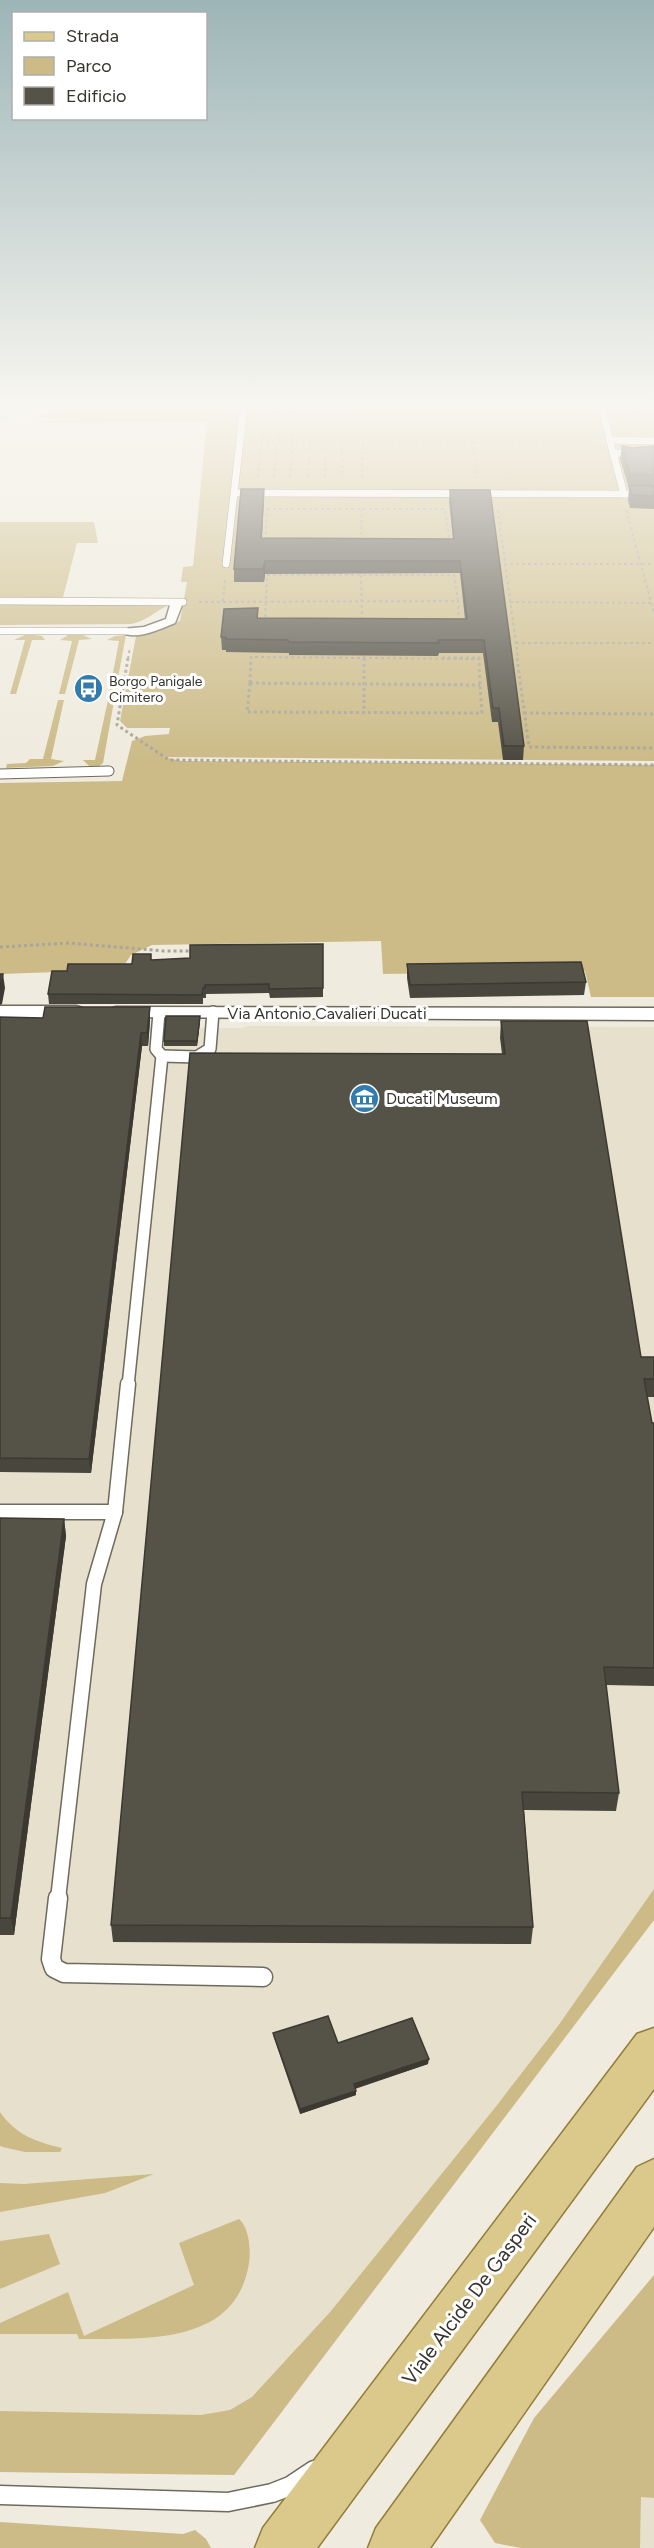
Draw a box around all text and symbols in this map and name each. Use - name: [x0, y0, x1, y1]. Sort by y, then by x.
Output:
- legend: [12, 12, 207, 120]
- text: Strada: [66, 25, 119, 47]
- text: Parco: [66, 55, 112, 77]
- text: Edificio: [66, 85, 127, 107]
- bus stop icon: Borgo Panigale Cimitero: [72, 673, 104, 705]
- place label: Borgo Panigale Cimitero: [109, 673, 203, 706]
- street label: Via Antonio Cavalieri Ducati: [227, 1004, 427, 1023]
- museum icon: Ducati Museum: [349, 1082, 381, 1114]
- place label: Ducati Museum: [386, 1089, 498, 1108]
- street label: Viale Alcide De Gasperi: [397, 2209, 541, 2389]

